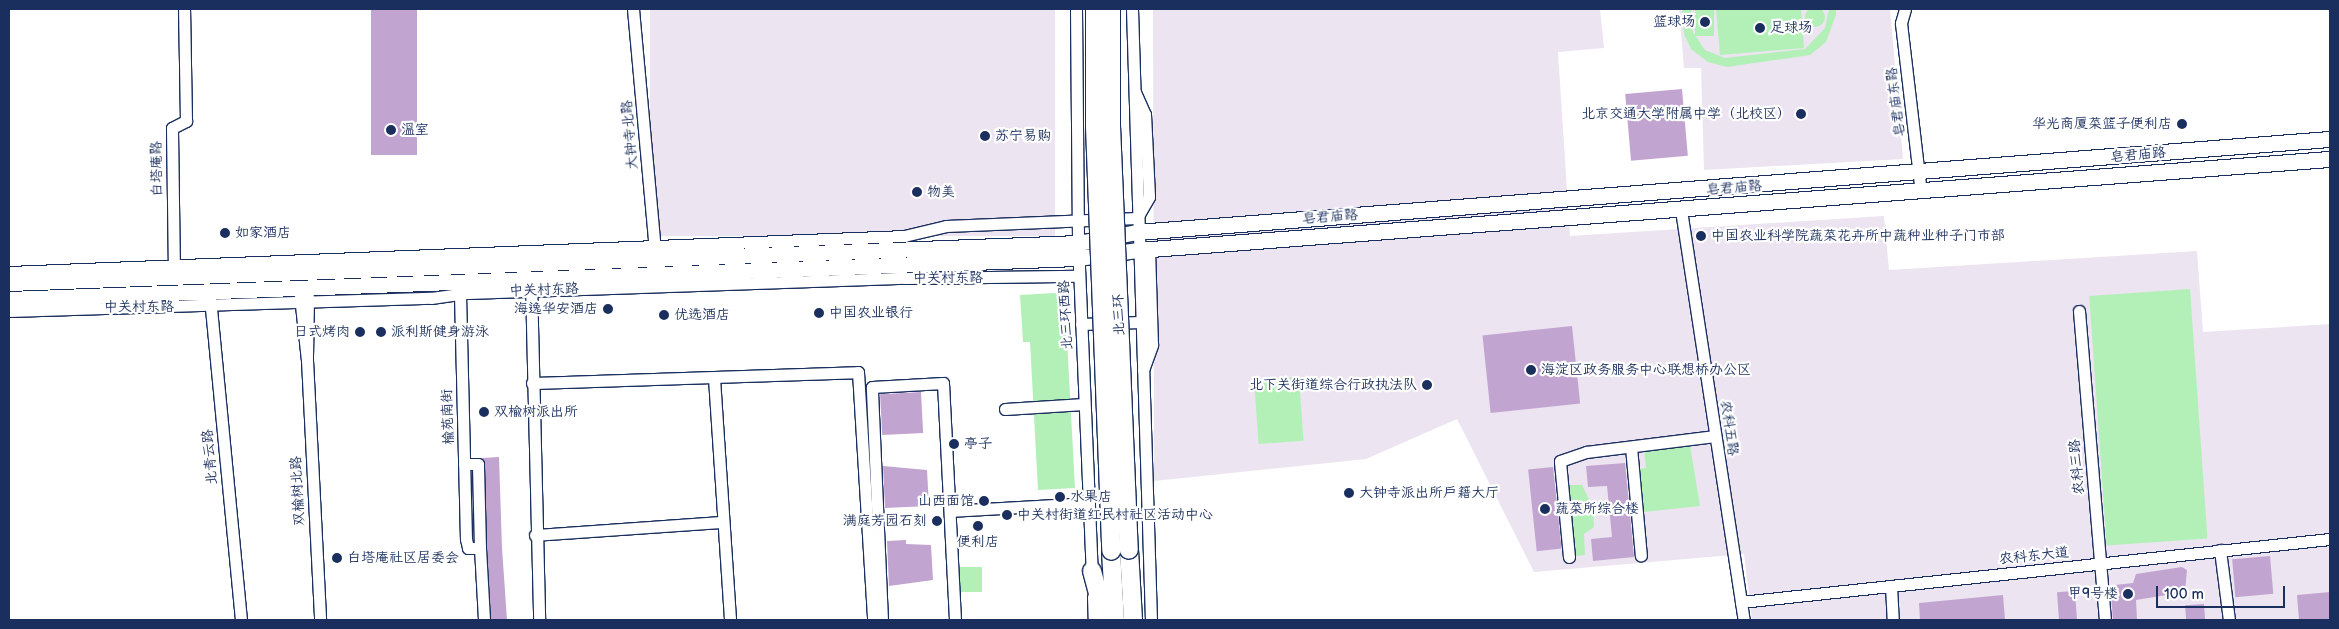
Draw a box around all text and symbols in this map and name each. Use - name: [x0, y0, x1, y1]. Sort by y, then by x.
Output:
- place label: 篮球场: [1653, 14, 1695, 30]
- marker: 篮球场: [1699, 16, 1711, 28]
- place label: 足球场: [1770, 20, 1812, 36]
- marker: 足球场: [1754, 22, 1766, 34]
- street label: 皂君庙东路: [1883, 66, 1909, 138]
- street label: 大钟寺北路: [619, 99, 641, 171]
- place label: 北京交通大学附属中学（北校区）: [1581, 106, 1791, 122]
- marker: 北京交通大学附属中学（北校区）: [1795, 108, 1807, 120]
- place label: 华光商厦菜篮子便利店: [2032, 116, 2172, 132]
- marker: 华光商厦菜篮子便利店: [2176, 118, 2188, 130]
- place label: 温室: [401, 122, 429, 138]
- marker: 温室: [385, 124, 397, 136]
- place label: 苏宁易购: [995, 128, 1051, 144]
- marker: 苏宁易购: [979, 130, 991, 142]
- street label: 白塔庵路: [148, 141, 166, 197]
- street label: 皂君庙路: [2109, 144, 2167, 166]
- street label: 皂君庙路: [1705, 178, 1763, 198]
- place label: 物美: [927, 184, 955, 200]
- marker: 物美: [911, 186, 923, 198]
- street label: 皂君庙路: [1301, 207, 1359, 227]
- place label: 如家酒店: [235, 225, 291, 241]
- marker: 如家酒店: [219, 227, 231, 239]
- place label: 中国农业科学院蔬菜花卉所中蔬种业种子门市部: [1711, 228, 2005, 244]
- marker: 中国农业科学院蔬菜花卉所中蔬种业种子门市部: [1695, 230, 1707, 242]
- street label: 中关村东路: [913, 270, 983, 286]
- street label: 中关村东路: [509, 280, 579, 300]
- street label: 北三环西路: [1056, 280, 1076, 350]
- street label: 北三环: [1110, 294, 1128, 336]
- street label: 中关村东路: [104, 299, 174, 315]
- place label: 海逸华安酒店: [514, 301, 598, 317]
- marker: 海逸华安酒店: [602, 303, 614, 315]
- place label: 中国农业银行: [829, 305, 913, 321]
- place label: 优选酒店: [674, 307, 730, 323]
- marker: 中国农业银行: [813, 307, 825, 319]
- marker: 优选酒店: [658, 309, 670, 321]
- place label: 日式烤肉: [294, 324, 350, 340]
- place label: 派利斯健身游泳: [391, 324, 489, 340]
- marker: 日式烤肉: [354, 326, 366, 338]
- marker: 派利斯健身游泳: [375, 326, 387, 338]
- place label: 海淀区政务服务中心联想桥办公区: [1541, 362, 1751, 378]
- marker: 海淀区政务服务中心联想桥办公区: [1525, 364, 1537, 376]
- place label: 北下关街道综合行政执法队: [1249, 377, 1417, 393]
- marker: 北下关街道综合行政执法队: [1421, 379, 1433, 391]
- street label: 榆苑南街: [439, 389, 457, 445]
- street label: 农科五路: [1717, 399, 1741, 457]
- place label: 双榆树派出所: [494, 404, 578, 420]
- marker: 双榆树派出所: [478, 406, 490, 418]
- street label: 北青云路: [199, 428, 221, 486]
- place label: 亭子: [964, 436, 992, 452]
- marker: 亭子: [948, 438, 960, 450]
- street label: 农科三路: [2066, 438, 2088, 496]
- street label: 双榆树北路: [288, 456, 308, 526]
- place label: 大钟寺派出所户籍大厅: [1359, 485, 1499, 501]
- marker: 大钟寺派出所户籍大厅: [1343, 487, 1355, 499]
- place label: 水果店: [1070, 489, 1112, 505]
- marker: 水果店: [1054, 491, 1066, 503]
- place label: 山西面馆: [918, 493, 974, 509]
- marker: 山西面馆: [978, 495, 990, 507]
- place label: 蔬菜所综合楼: [1555, 501, 1639, 517]
- marker: 蔬菜所综合楼: [1539, 503, 1551, 515]
- place label: 中关村街道红民村社区活动中心: [1017, 507, 1213, 523]
- marker: 中关村街道红民村社区活动中心: [1001, 509, 1013, 521]
- place label: 满庭芳园石刻: [843, 513, 927, 529]
- marker: 满庭芳园石刻: [931, 515, 943, 527]
- marker: 便利店: [972, 520, 984, 532]
- place label: 便利店: [957, 534, 999, 550]
- street label: 农科东大道: [1998, 544, 2070, 568]
- place label: 白塔庵社区居委会: [347, 550, 459, 566]
- marker: 白塔庵社区居委会: [331, 552, 343, 564]
- scale bar: [2159, 576, 2288, 608]
- text: 100 m: [2164, 585, 2204, 604]
- place label: 甲9号楼: [2068, 586, 2118, 602]
- marker: 甲9号楼: [2122, 588, 2134, 600]

